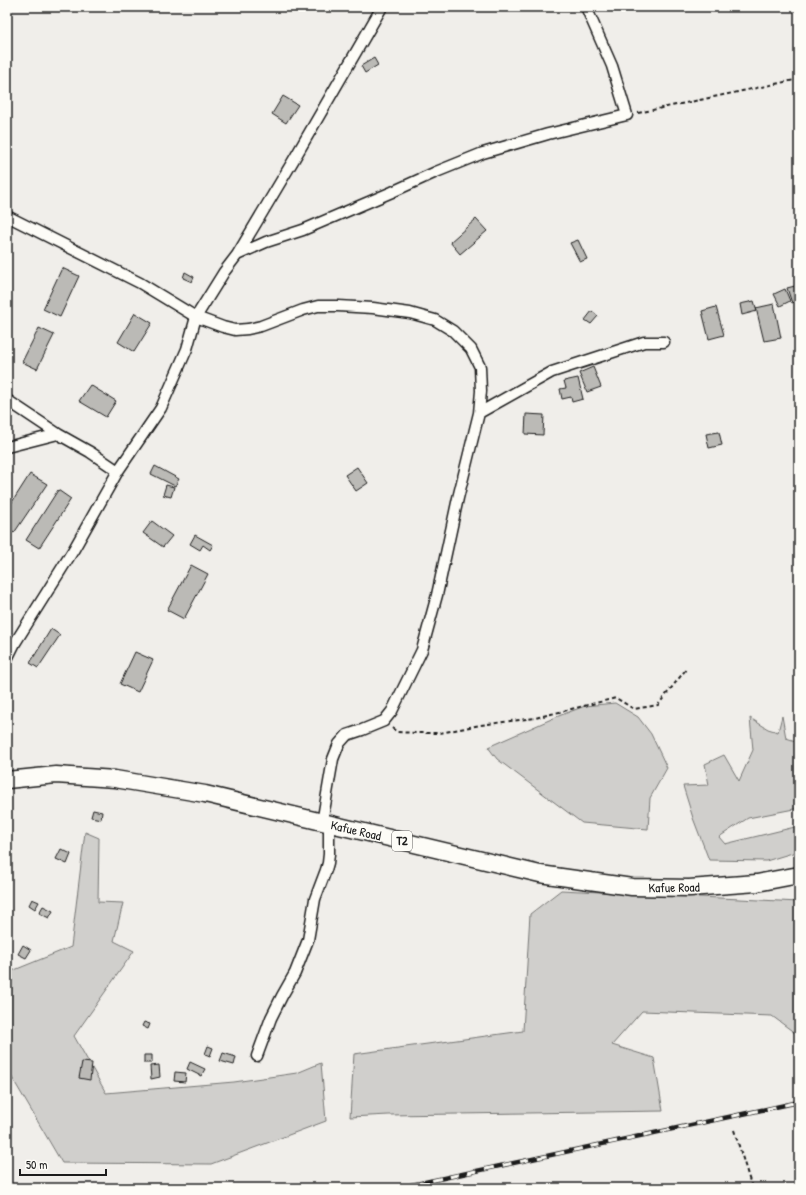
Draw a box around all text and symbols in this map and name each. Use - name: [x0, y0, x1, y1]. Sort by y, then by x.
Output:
- street label: Kafue Road: [329, 815, 383, 845]
- road number: T2: [392, 831, 412, 851]
- street label: Kafue Road: [648, 878, 700, 896]
- scale bar: [20, 1151, 106, 1177]
- text: 50 m: [26, 1156, 47, 1173]

